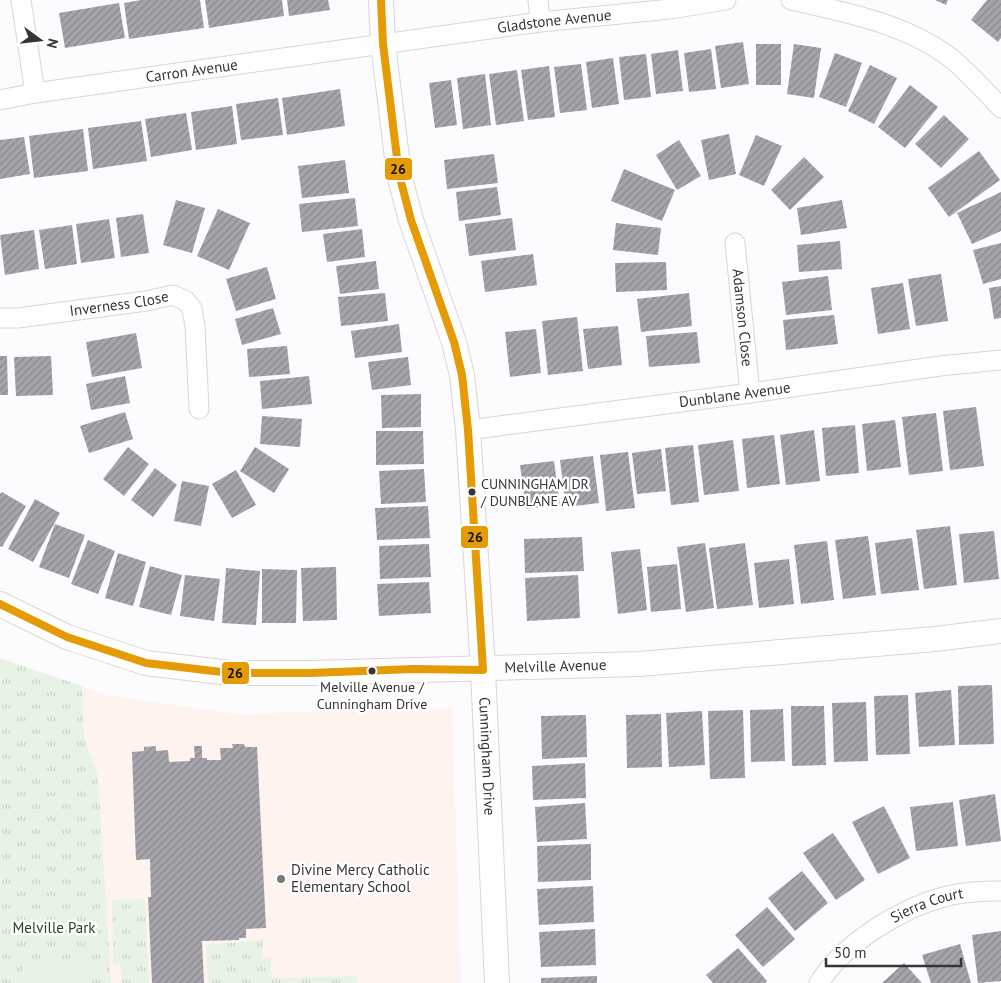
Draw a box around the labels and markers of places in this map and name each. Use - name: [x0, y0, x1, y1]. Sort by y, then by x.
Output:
- place label: CUNNINGHAM DR / DUNBLANE AV: [480, 475, 589, 510]
- marker: CUNNINGHAM DR / DUNBLANE AV: [467, 487, 477, 497]
- marker: Melville Avenue / Cunningham Drive: [367, 666, 377, 676]
- place label: Melville Avenue / Cunningham Drive: [317, 678, 427, 713]
- place label: Divine Mercy Catholic Elementary School: [291, 860, 430, 896]
- marker: Divine Mercy Catholic Elementary School: [275, 873, 287, 885]

